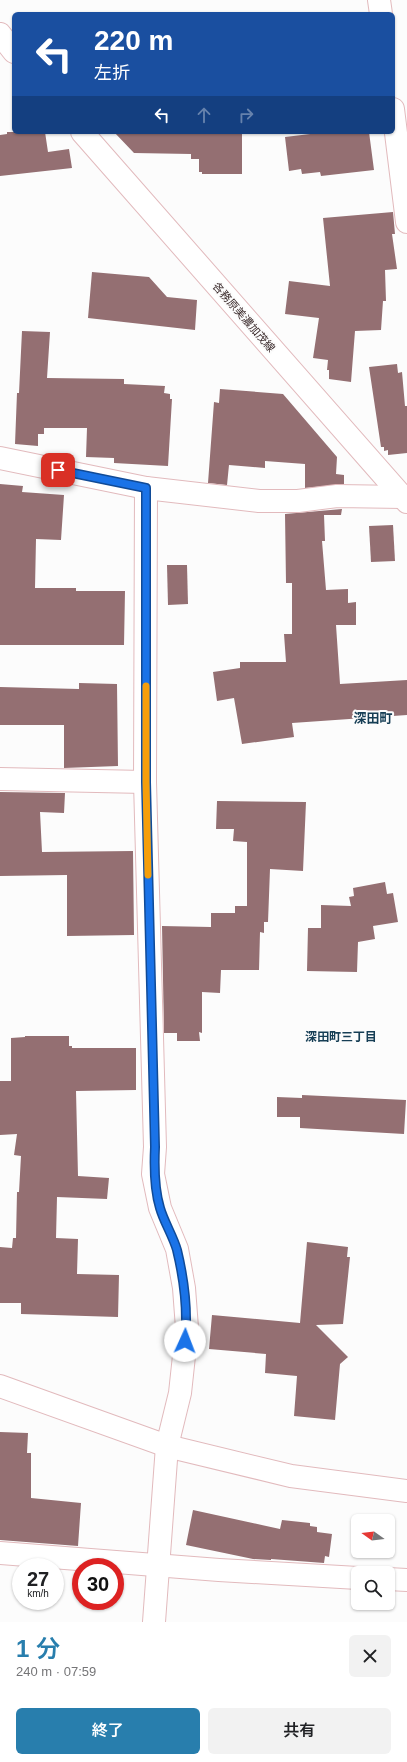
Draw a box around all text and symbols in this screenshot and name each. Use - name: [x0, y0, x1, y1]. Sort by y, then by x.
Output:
- text: 220 m: [94, 25, 173, 56]
- icon: left: [28, 28, 80, 80]
- text: 左折: [94, 63, 130, 83]
- icon: left: [151, 104, 173, 126]
- icon: ahead: [193, 104, 215, 126]
- icon: right: [235, 104, 257, 126]
- street label: 各務原美濃加茂線: [211, 280, 277, 354]
- pin: [41, 453, 75, 487]
- icon: arrive: [47, 459, 69, 481]
- district label: 深田町: [353, 711, 393, 726]
- district label: 深田町三丁目: [305, 1030, 377, 1044]
- position arrow: [164, 1320, 206, 1362]
- north arrow: [351, 1514, 395, 1558]
- map controls: [351, 1514, 395, 1610]
- speed limit sign: 30: [72, 1558, 124, 1610]
- button: search: [351, 1566, 395, 1610]
- text: 27: [27, 1568, 49, 1590]
- text: km/h: [27, 1588, 49, 1599]
- text: 1 分: [16, 1635, 60, 1662]
- button: close: [349, 1635, 391, 1677]
- text: 240 m · 07:59: [16, 1664, 96, 1679]
- button: 終了: [16, 1708, 200, 1754]
- button: 共有: [208, 1708, 391, 1754]

